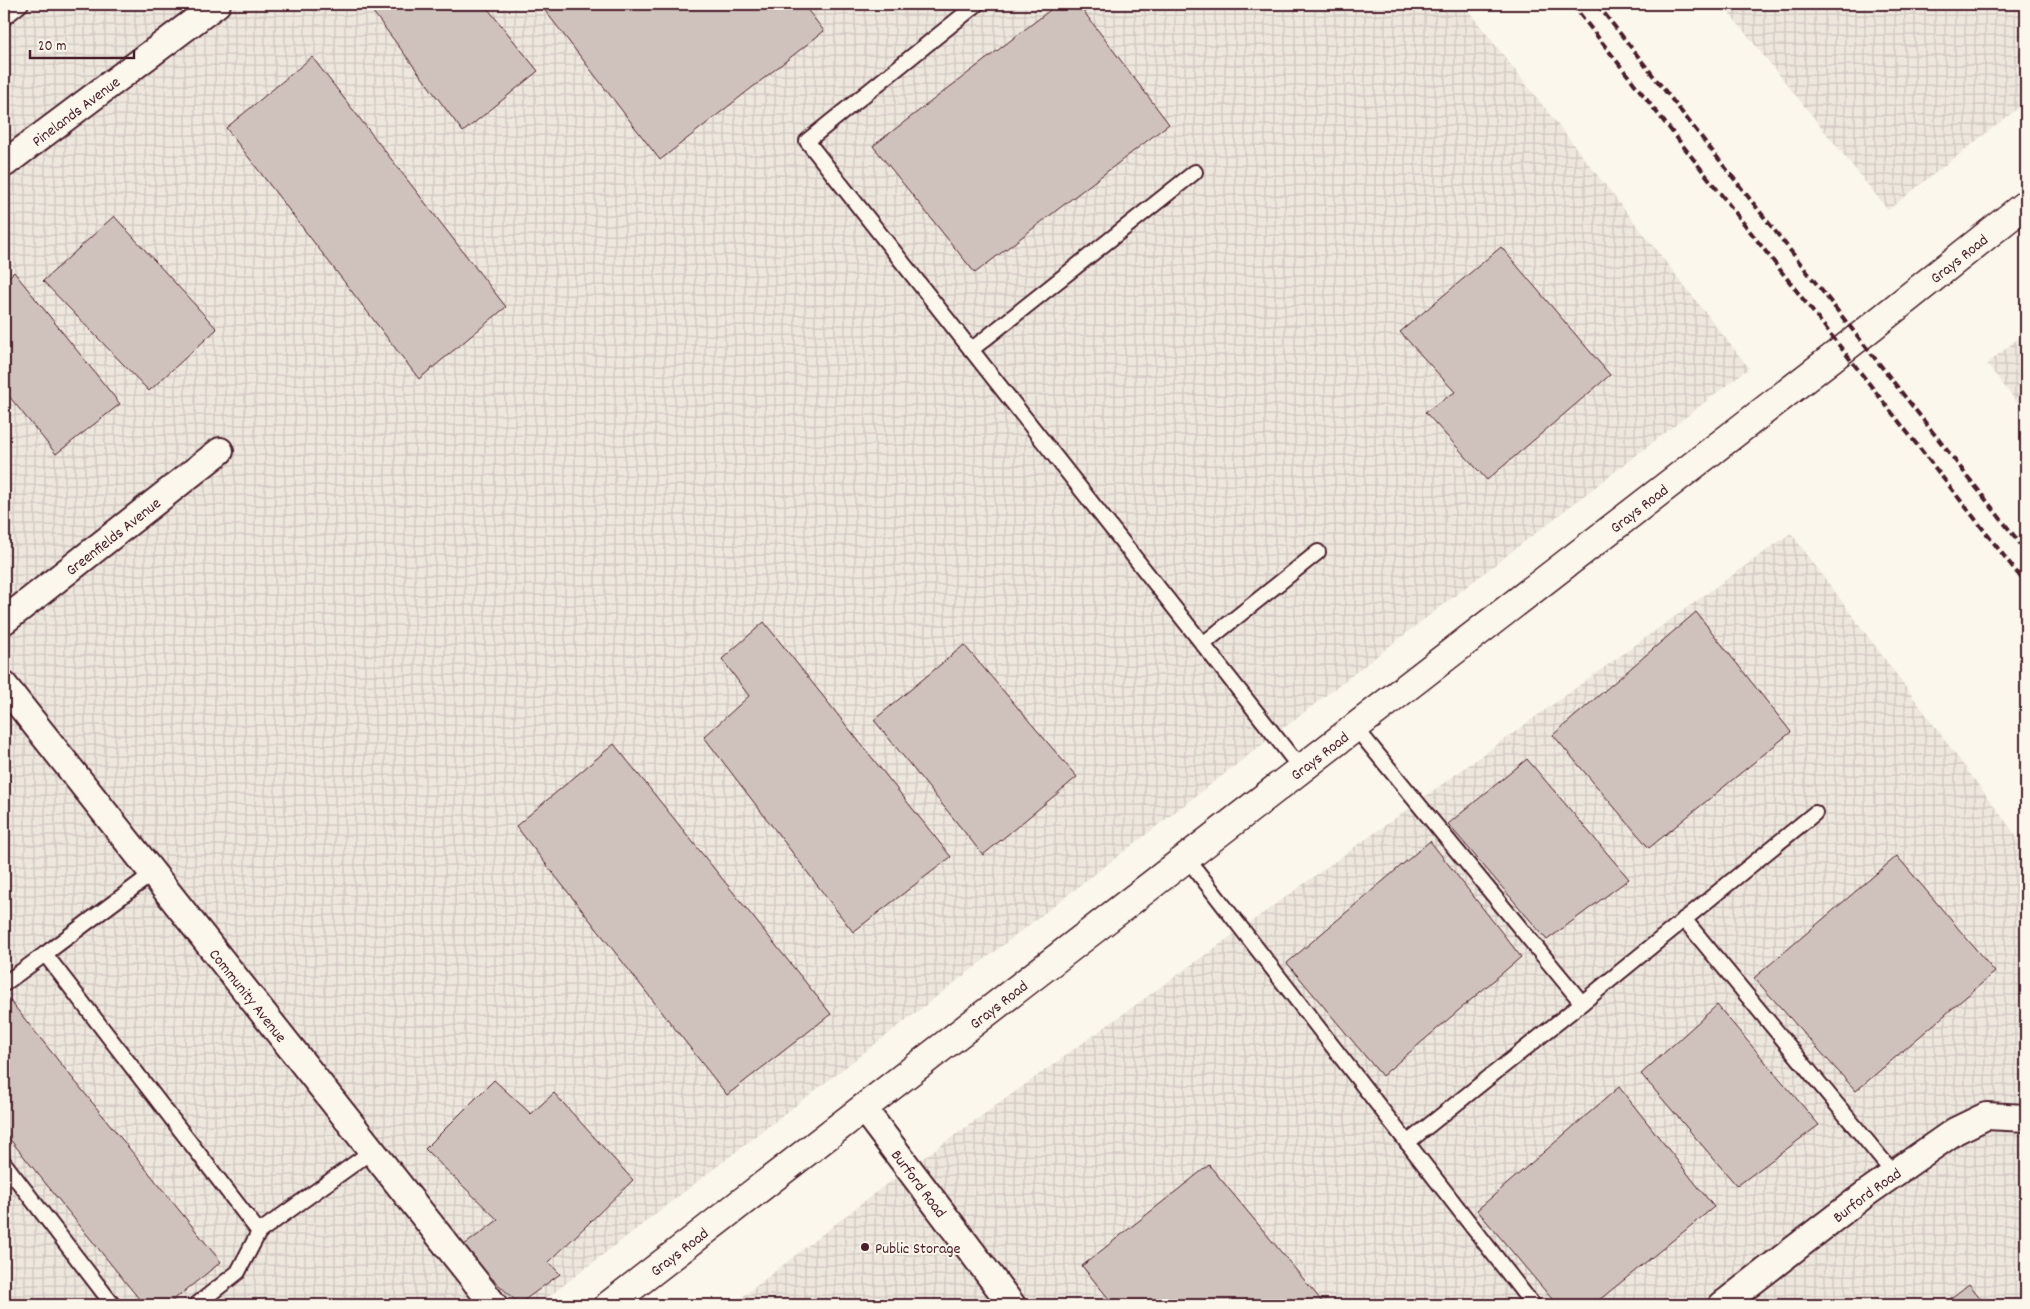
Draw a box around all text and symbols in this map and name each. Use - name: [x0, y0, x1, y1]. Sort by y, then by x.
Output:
- scale bar: [30, 28, 134, 60]
- text: 20 m: [38, 36, 66, 58]
- street label: Pinelands Avenue: [28, 72, 126, 153]
- street label: Grays Road: [1926, 230, 1994, 290]
- street label: Grays Road: [1606, 480, 1674, 540]
- street label: Greenfields Avenue: [61, 493, 167, 582]
- street label: Grays Road: [1286, 727, 1355, 787]
- street label: Community Avenue: [203, 945, 291, 1048]
- street label: Grays Road: [965, 976, 1034, 1036]
- street label: Burford Road: [884, 1146, 951, 1223]
- street label: Burford Road: [1829, 1163, 1907, 1229]
- street label: Grays Road: [646, 1223, 714, 1283]
- place label: Public Storage: [875, 1238, 961, 1261]
- marker: Public Storage: [859, 1241, 871, 1253]

